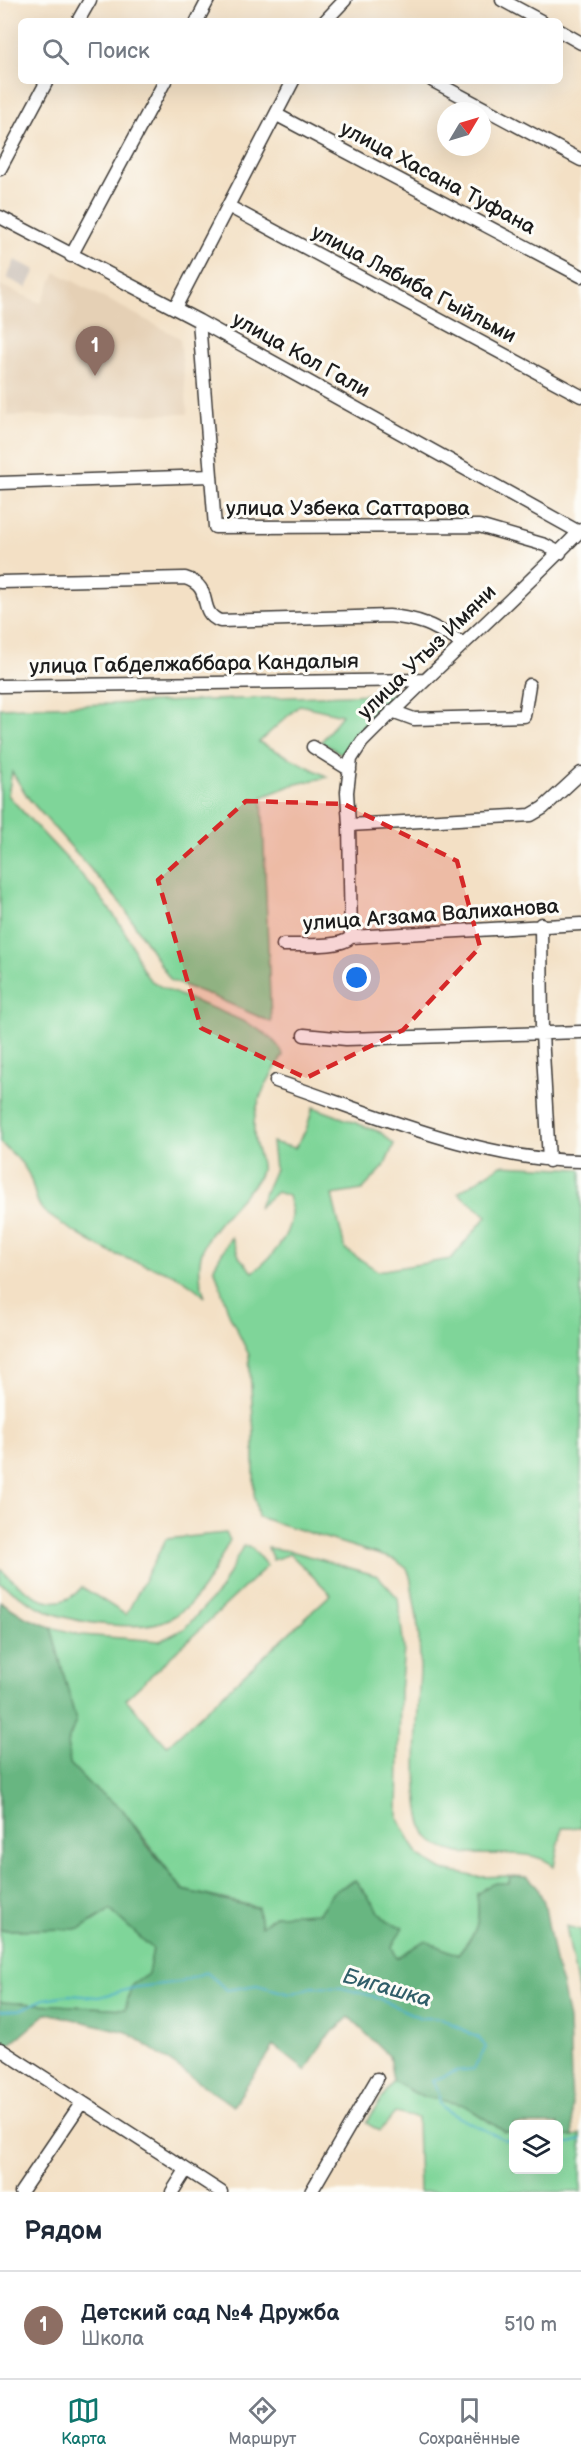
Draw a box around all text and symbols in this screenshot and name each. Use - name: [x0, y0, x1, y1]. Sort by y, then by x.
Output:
- search box: [18, 18, 563, 84]
- icon: search: [39, 35, 72, 68]
- text: Поиск: [87, 38, 150, 65]
- north arrow: [437, 102, 491, 156]
- street label: улица Хасана Туфана: [336, 116, 541, 240]
- street label: улица Лябиба Гыйльми: [307, 219, 521, 349]
- street label: улица Кол Гали: [228, 307, 374, 403]
- pin: 1: [76, 326, 115, 376]
- street label: улица Узбека Саттарова: [226, 496, 471, 521]
- street label: улица Утыз Имяни: [353, 580, 501, 724]
- street label: улица Габделжаббара Кандалыя: [29, 649, 359, 679]
- street label: улица Агзама Валиханова: [302, 894, 560, 936]
- your location: [342, 963, 371, 992]
- water label: Бигашка: [340, 1963, 434, 2013]
- map controls: [509, 2120, 563, 2174]
- button: layers: [509, 2120, 563, 2174]
- text: Рядом: [24, 2216, 102, 2247]
- text: Детский сад №4 Дружба: [81, 2300, 339, 2327]
- text: 1: [39, 2313, 48, 2337]
- text: 510 m: [504, 2313, 557, 2337]
- text: Школа: [81, 2327, 144, 2351]
- tab: Карта: [61, 2394, 106, 2449]
- tab: Маршрут: [228, 2394, 297, 2449]
- tab: Сохранённые: [419, 2394, 520, 2449]

